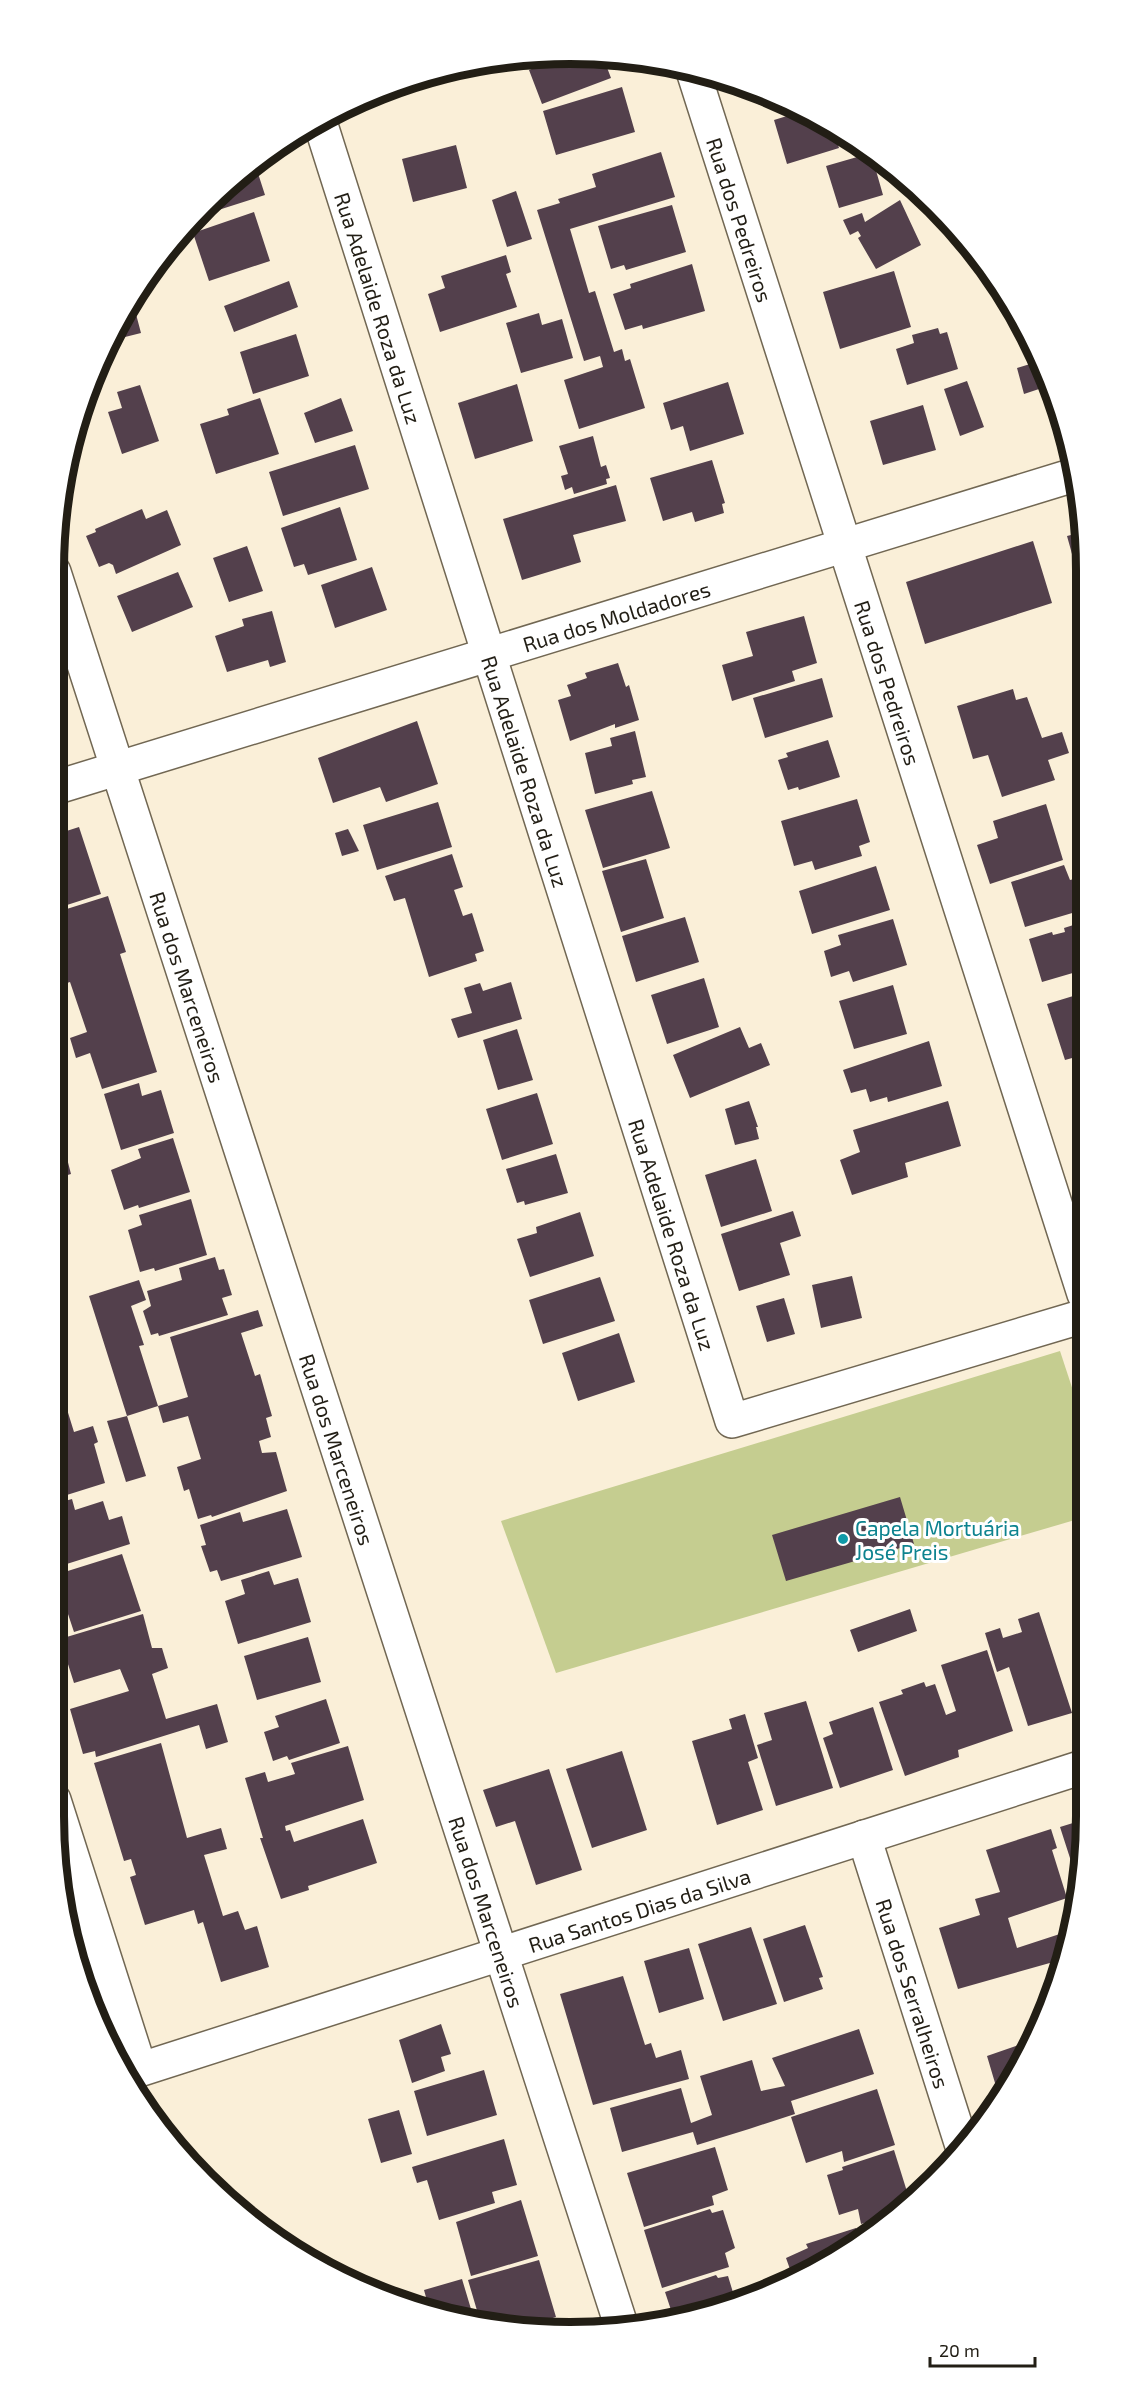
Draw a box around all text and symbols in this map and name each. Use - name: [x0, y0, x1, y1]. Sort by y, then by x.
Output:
- street label: Rua dos Pedreiros: [702, 134, 779, 305]
- street label: Rua Adelaide Roza da Luz: [331, 189, 427, 427]
- street label: Rua dos Moldadores: [519, 575, 713, 656]
- street label: Rua dos Pedreiros: [850, 597, 927, 768]
- street label: Rua Adelaide Roza da Luz: [477, 652, 574, 890]
- street label: Rua dos Marceneiros: [146, 888, 231, 1086]
- street label: Rua Adelaide Roza da Luz: [624, 1115, 721, 1353]
- street label: Rua dos Marceneiros: [295, 1350, 380, 1548]
- place label: Capela Mortuária José Preis: [855, 1515, 1020, 1564]
- marker: Capela Mortuária José Preis: [836, 1532, 850, 1546]
- street label: Rua dos Marceneiros: [445, 1813, 530, 2010]
- street label: Rua Santos Dias da Silva: [525, 1862, 753, 1957]
- street label: Rua dos Serralheiros: [872, 1895, 955, 2091]
- scale bar: [930, 2330, 1035, 2368]
- text: 20 m: [939, 2339, 980, 2361]

